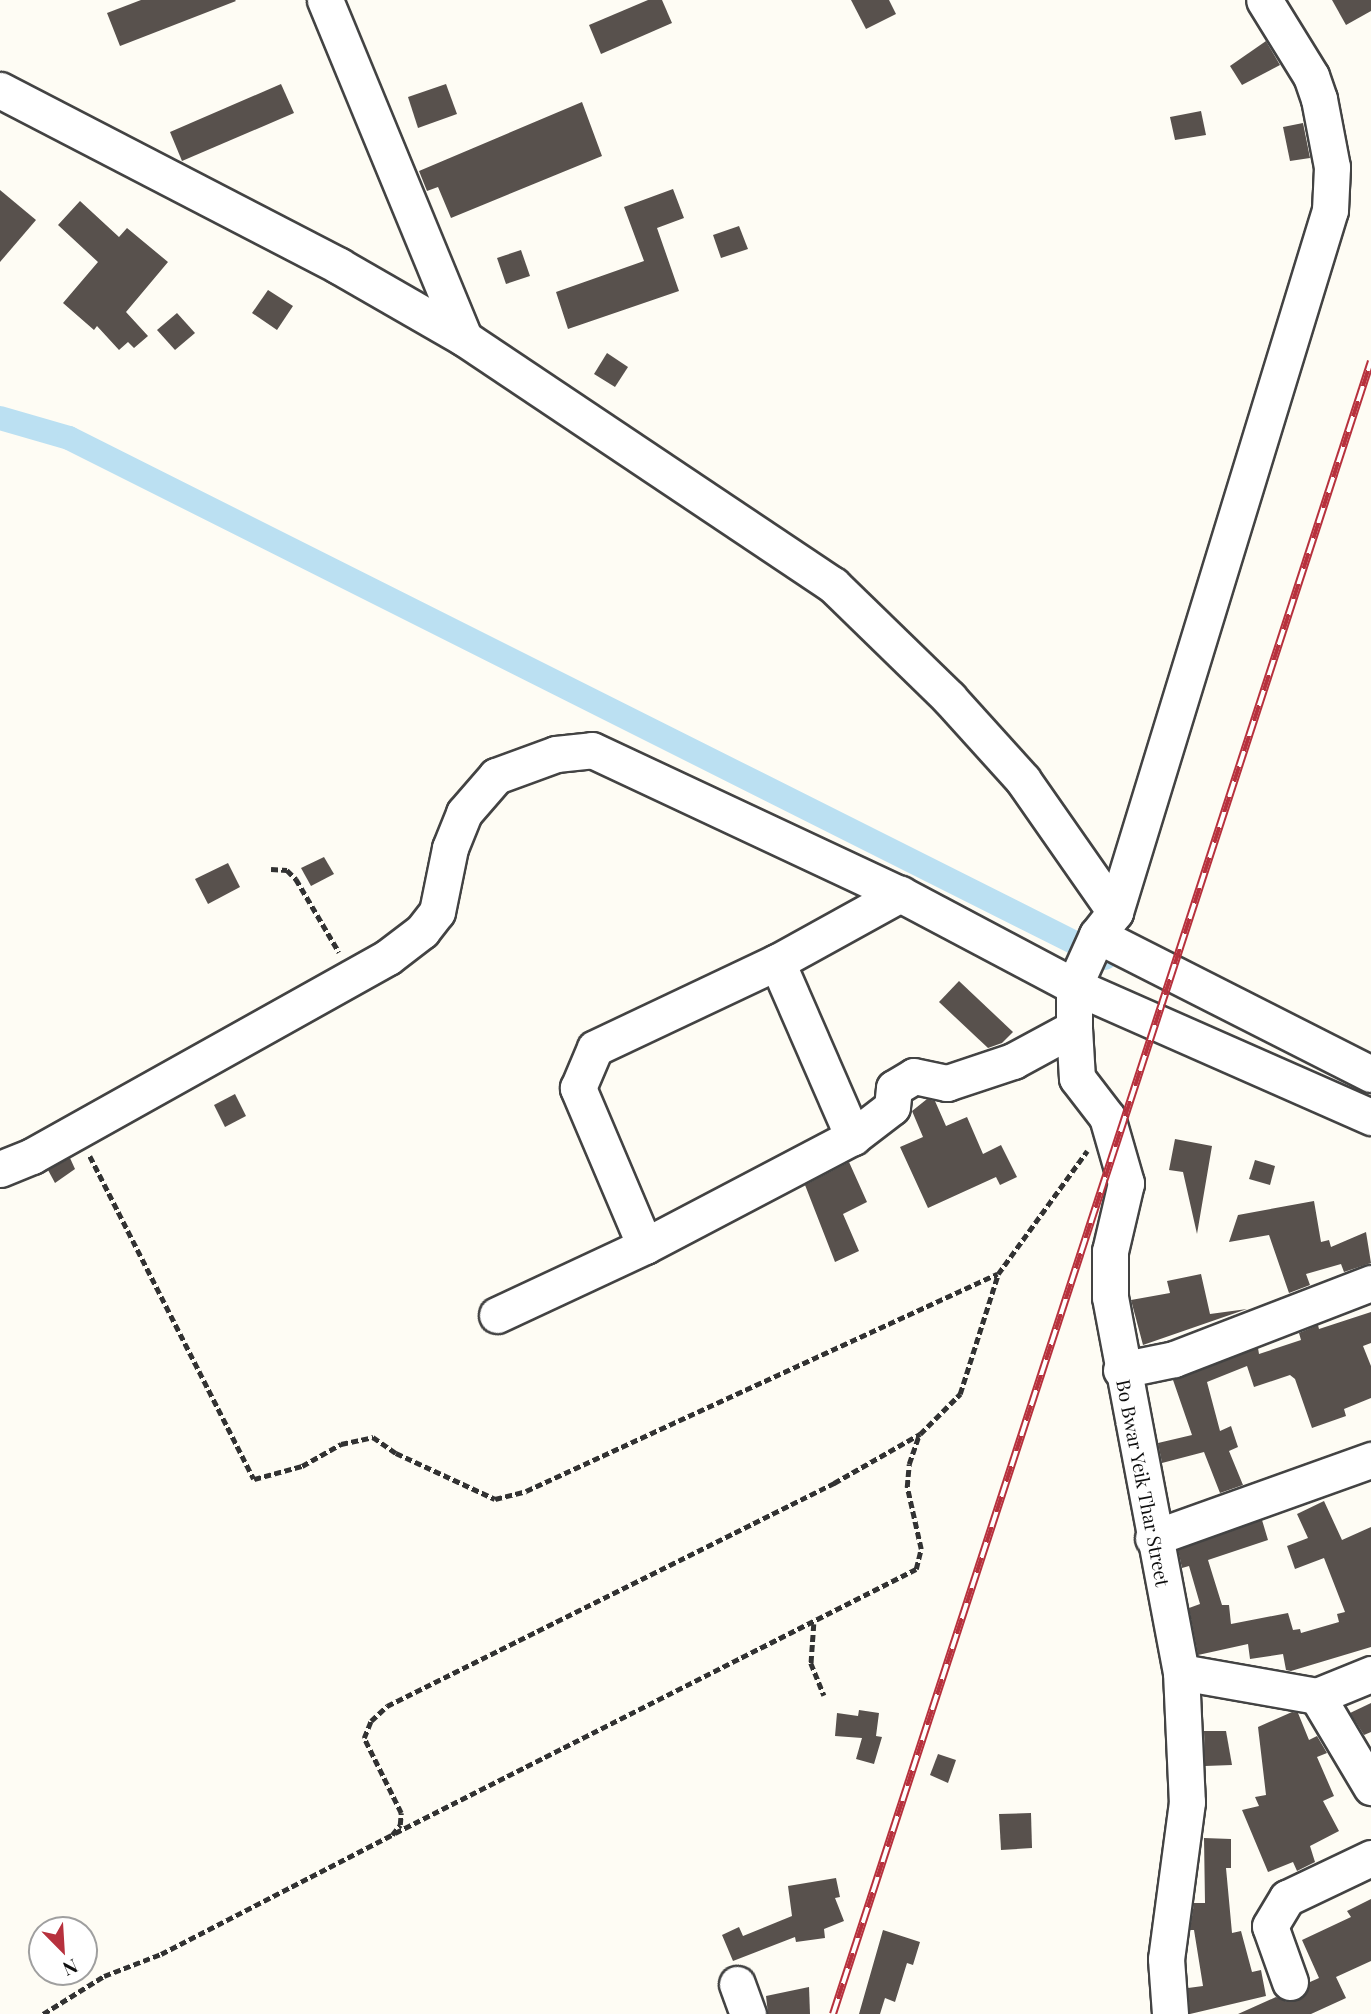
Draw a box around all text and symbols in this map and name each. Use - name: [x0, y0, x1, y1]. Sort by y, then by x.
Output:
- street label: Bo Bwar Yeik Thar Street: [1112, 1376, 1174, 1590]
- north arrow: [28, 1916, 98, 1986]
- text: N: [59, 1954, 82, 1983]

